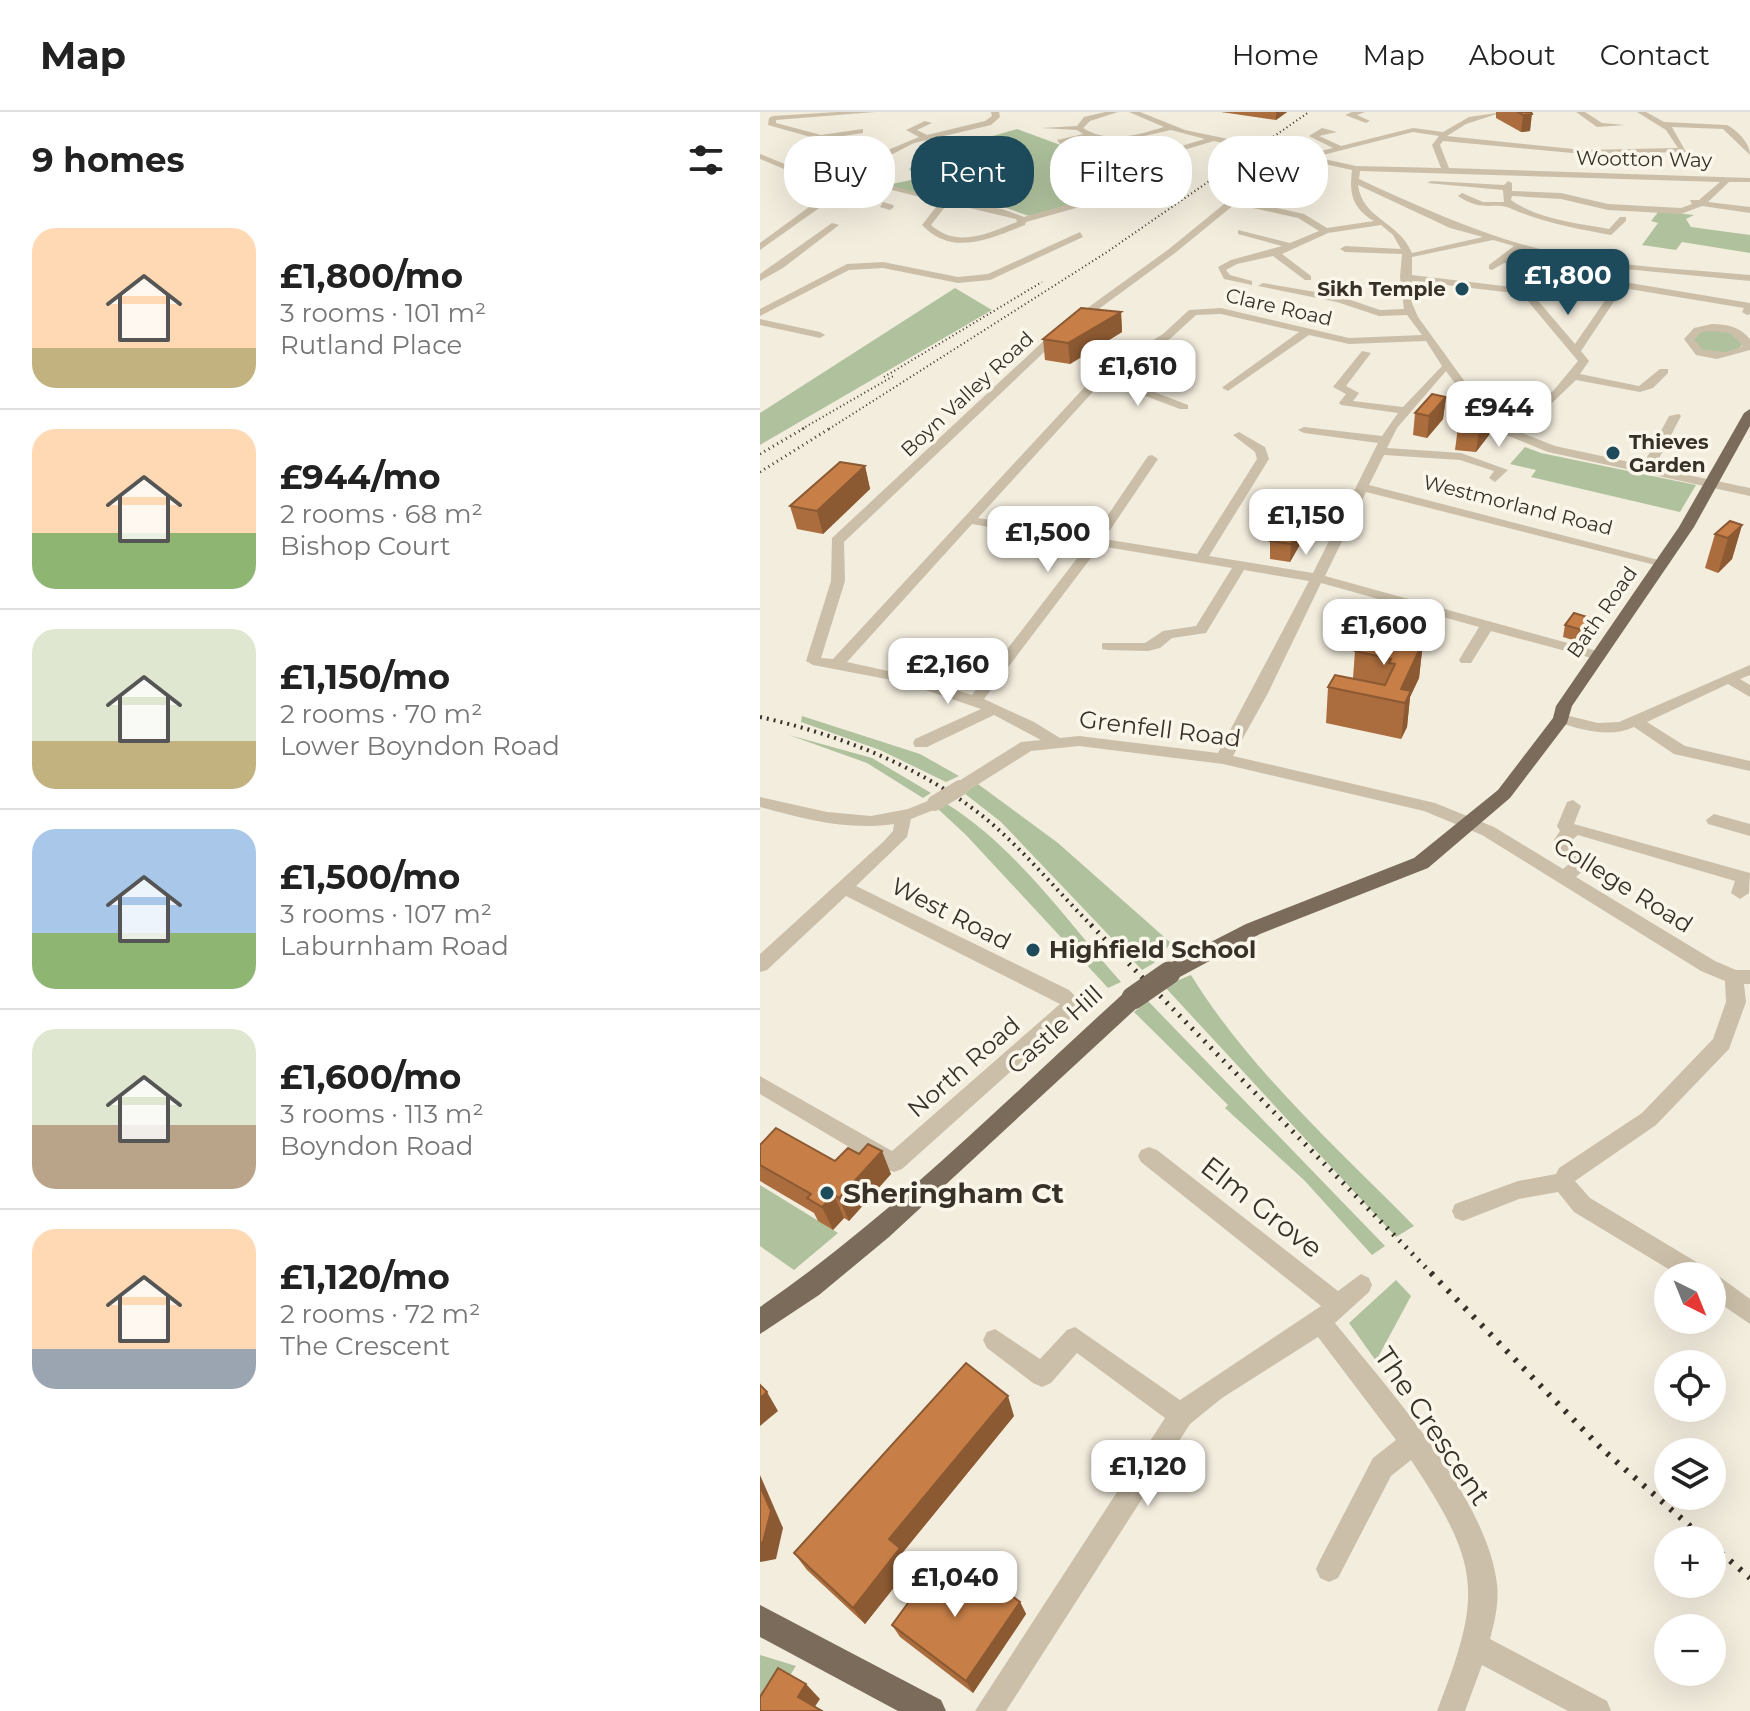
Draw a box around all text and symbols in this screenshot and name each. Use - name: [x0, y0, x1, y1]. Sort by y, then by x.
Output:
- text: Map: [40, 32, 126, 79]
- text: Home: [1232, 38, 1319, 72]
- text: Map: [1363, 38, 1425, 72]
- text: About: [1469, 38, 1556, 72]
- text: Contact: [1600, 38, 1710, 72]
- chip: Buy: [784, 136, 895, 208]
- chip: Rent: [911, 136, 1034, 208]
- chip: Filters: [1050, 136, 1192, 208]
- chip: New: [1208, 136, 1328, 208]
- icon: filters: [684, 138, 728, 182]
- text: 9 homes: [32, 139, 185, 181]
- street label: Wootton Way: [1576, 146, 1713, 172]
- pin: £1,800: [1503, 249, 1633, 317]
- text: £1,800/mo: [280, 255, 463, 297]
- text: £1,800: [1524, 259, 1612, 291]
- icon: home: [96, 260, 192, 356]
- place label: Sikh Temple: [1317, 277, 1446, 301]
- marker: Sikh Temple: [1453, 280, 1471, 298]
- street label: Clare Road: [1223, 283, 1335, 331]
- text: 3 rooms · 101 m²: [280, 297, 486, 329]
- street label: Boyn Valley Road: [896, 326, 1038, 462]
- text: Rutland Place: [280, 329, 462, 361]
- pin: £1,610: [1073, 340, 1203, 408]
- text: £1,610: [1099, 350, 1177, 382]
- pin: £944: [1452, 381, 1546, 449]
- text: £944: [1464, 391, 1534, 423]
- place label: Thieves Garden: [1629, 430, 1709, 477]
- marker: Thieves Garden: [1604, 444, 1622, 462]
- text: £944/mo: [280, 456, 441, 498]
- icon: home: [96, 461, 192, 557]
- street label: Westmorland Road: [1421, 470, 1615, 540]
- pin: £1,150: [1241, 489, 1371, 557]
- text: 2 rooms · 68 m²: [280, 498, 483, 530]
- text: £1,150: [1267, 499, 1345, 531]
- pin: £1,500: [983, 506, 1113, 574]
- text: £1,500: [1005, 516, 1091, 548]
- text: Bishop Court: [280, 530, 451, 562]
- street label: Bath Road: [1562, 562, 1642, 662]
- pin: £1,600: [1319, 599, 1449, 667]
- text: £1,600: [1341, 609, 1427, 641]
- pin: £2,160: [883, 638, 1013, 706]
- text: £2,160: [906, 648, 990, 680]
- text: £1,150/mo: [280, 656, 450, 698]
- icon: home: [96, 661, 192, 757]
- text: 2 rooms · 70 m²: [280, 698, 482, 730]
- street label: Grenfell Road: [1077, 704, 1243, 753]
- text: Lower Boyndon Road: [280, 730, 560, 762]
- street label: College Road: [1548, 830, 1698, 939]
- text: £1,500/mo: [280, 856, 460, 898]
- icon: home: [96, 861, 192, 957]
- street label: West Road: [887, 871, 1016, 956]
- text: 3 rooms · 107 m²: [280, 898, 492, 930]
- text: Laburnham Road: [280, 930, 509, 962]
- place label: Highfield School: [1049, 935, 1256, 964]
- marker: Highfield School: [1024, 941, 1042, 959]
- street label: Castle Hill: [1001, 979, 1108, 1080]
- street label: North Road: [901, 1010, 1026, 1123]
- text: £1,600/mo: [280, 1056, 461, 1098]
- icon: home: [96, 1061, 192, 1157]
- text: 3 rooms · 113 m²: [280, 1098, 484, 1130]
- text: Boyndon Road: [280, 1130, 474, 1162]
- street label: Elm Grove: [1195, 1149, 1329, 1265]
- place label: Sheringham Ct: [843, 1176, 1064, 1210]
- marker: Sheringham Ct: [818, 1184, 836, 1202]
- text: £1,120/mo: [280, 1256, 450, 1298]
- icon: home: [96, 1261, 192, 1357]
- north arrow: [1654, 1262, 1726, 1334]
- map controls: [1654, 1262, 1726, 1686]
- text: 2 rooms · 72 m²: [280, 1298, 480, 1330]
- text: The Crescent: [280, 1330, 450, 1362]
- street label: The Crescent: [1368, 1341, 1498, 1511]
- button: locate: [1654, 1350, 1726, 1422]
- button: layers: [1654, 1438, 1726, 1510]
- pin: £1,120: [1083, 1440, 1213, 1508]
- text: £1,120: [1109, 1450, 1187, 1482]
- button: +: [1654, 1526, 1726, 1598]
- pin: £1,040: [890, 1551, 1020, 1619]
- text: £1,040: [911, 1561, 999, 1593]
- button: −: [1654, 1614, 1726, 1686]

